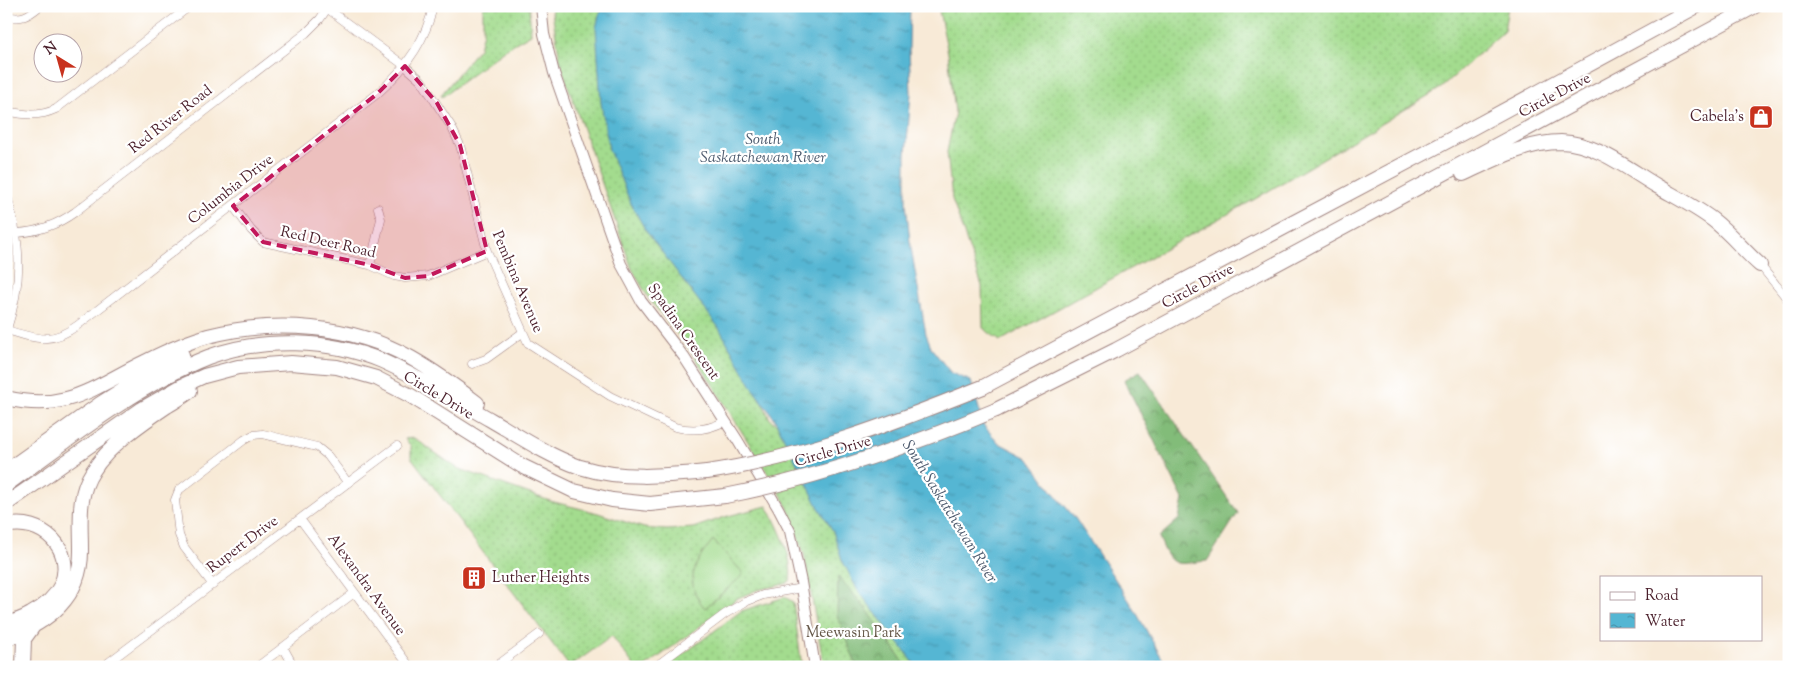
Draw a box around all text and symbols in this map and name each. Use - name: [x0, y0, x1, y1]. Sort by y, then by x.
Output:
- north arrow: [32, 32, 82, 82]
- text: N: [41, 38, 62, 61]
- street label: Circle Drive: [1515, 68, 1595, 124]
- street label: Red River Road: [125, 80, 218, 159]
- shop icon: Cabela's: [1748, 104, 1774, 130]
- place label: Cabela's: [1690, 107, 1744, 128]
- water label: South Saskatchewan River: [700, 129, 826, 170]
- street label: Columbia Drive: [184, 150, 278, 230]
- street label: Red Deer Road: [278, 222, 378, 264]
- street label: Pembina Avenue: [486, 228, 548, 336]
- street label: Circle Drive: [1158, 259, 1238, 315]
- street label: Spadina Crescent: [642, 279, 724, 385]
- street label: Circle Drive: [399, 367, 477, 425]
- street label: Circle Drive: [792, 431, 874, 473]
- water label: South Saskatchewan River: [896, 436, 1003, 588]
- street label: Rupert Drive: [203, 511, 283, 579]
- street label: Alexandra Avenue: [322, 530, 410, 640]
- building icon: Luther Heights: [461, 565, 487, 591]
- place label: Luther Heights: [492, 568, 589, 589]
- legend: [1600, 576, 1762, 640]
- text: Road: [1645, 586, 1679, 607]
- text: Water: [1645, 612, 1686, 633]
- park label: Meewasin Park: [806, 623, 902, 644]

